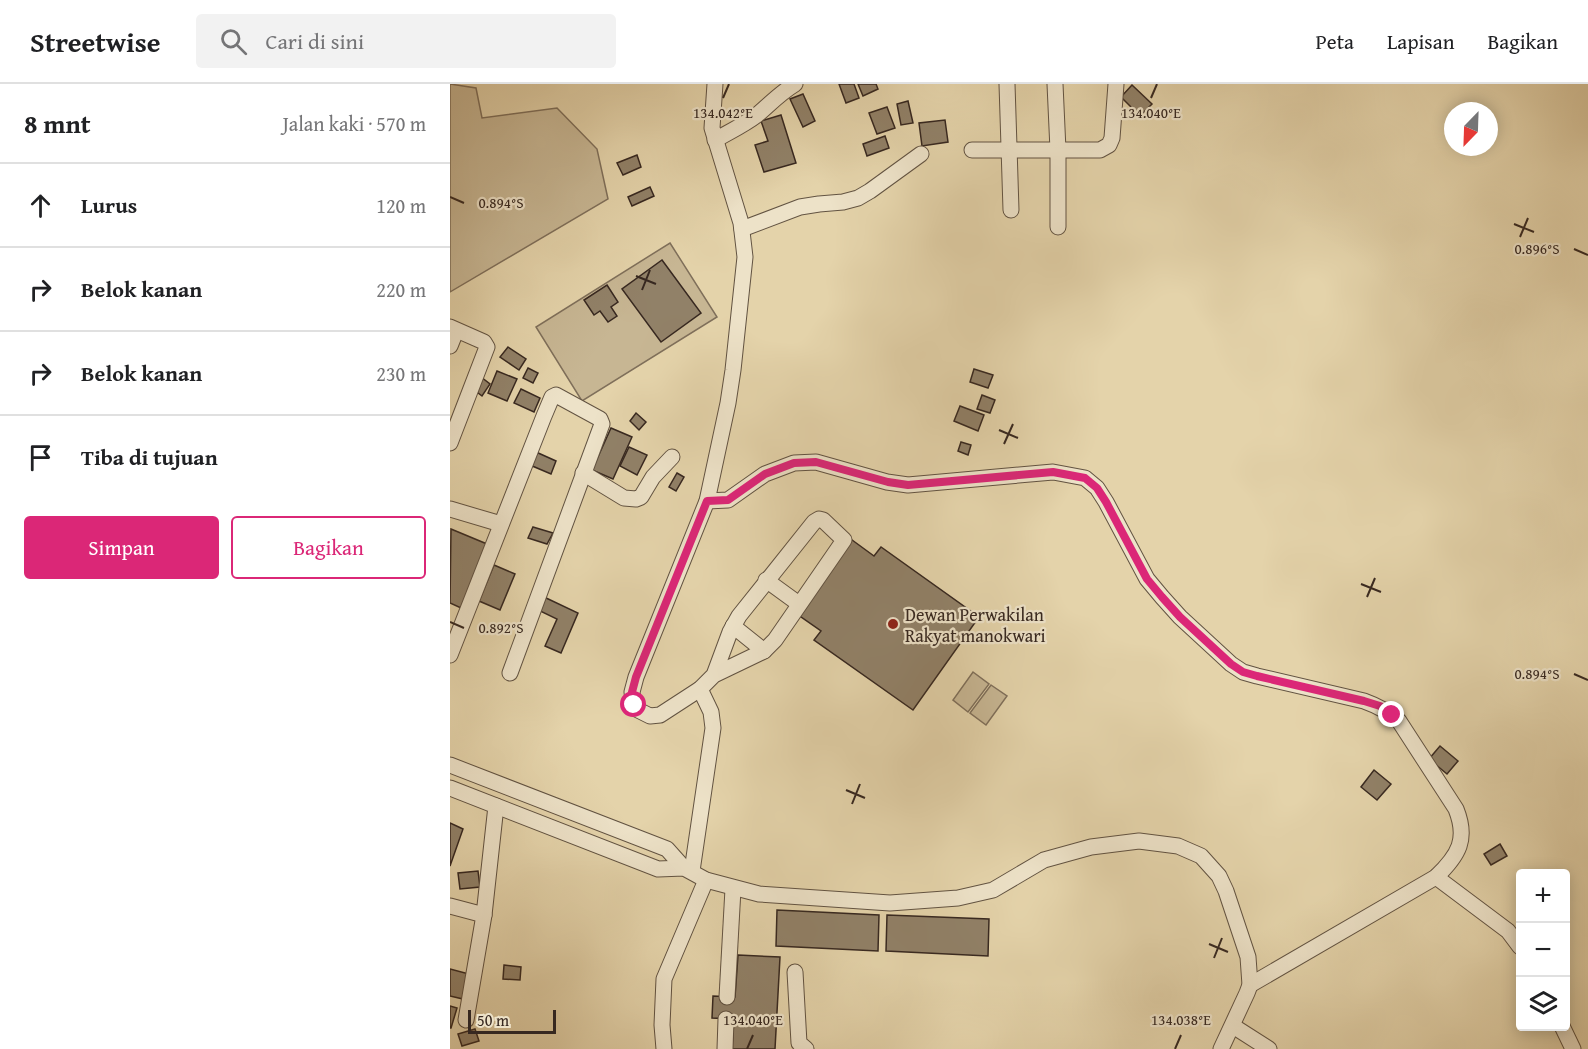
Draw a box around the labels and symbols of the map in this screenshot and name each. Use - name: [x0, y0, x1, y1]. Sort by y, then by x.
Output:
- text: 134.042°E: [693, 102, 753, 123]
- text: 134.040°E: [1121, 102, 1181, 123]
- north arrow: [1444, 102, 1498, 156]
- text: 0.894°S: [478, 192, 524, 213]
- text: 0.896°S: [1514, 238, 1560, 259]
- place label: Dewan Perwakilan Rakyat manokwari: [905, 601, 1046, 649]
- text: 0.892°S: [478, 617, 524, 638]
- marker: Dewan Perwakilan Rakyat manokwari: [886, 617, 900, 631]
- text: 0.894°S: [1514, 663, 1560, 684]
- route start: [620, 691, 646, 717]
- route end: [1378, 701, 1404, 727]
- scale bar: [468, 1007, 556, 1034]
- text: 134.040°E: [723, 1009, 783, 1030]
- text: 134.038°E: [1151, 1009, 1211, 1030]

